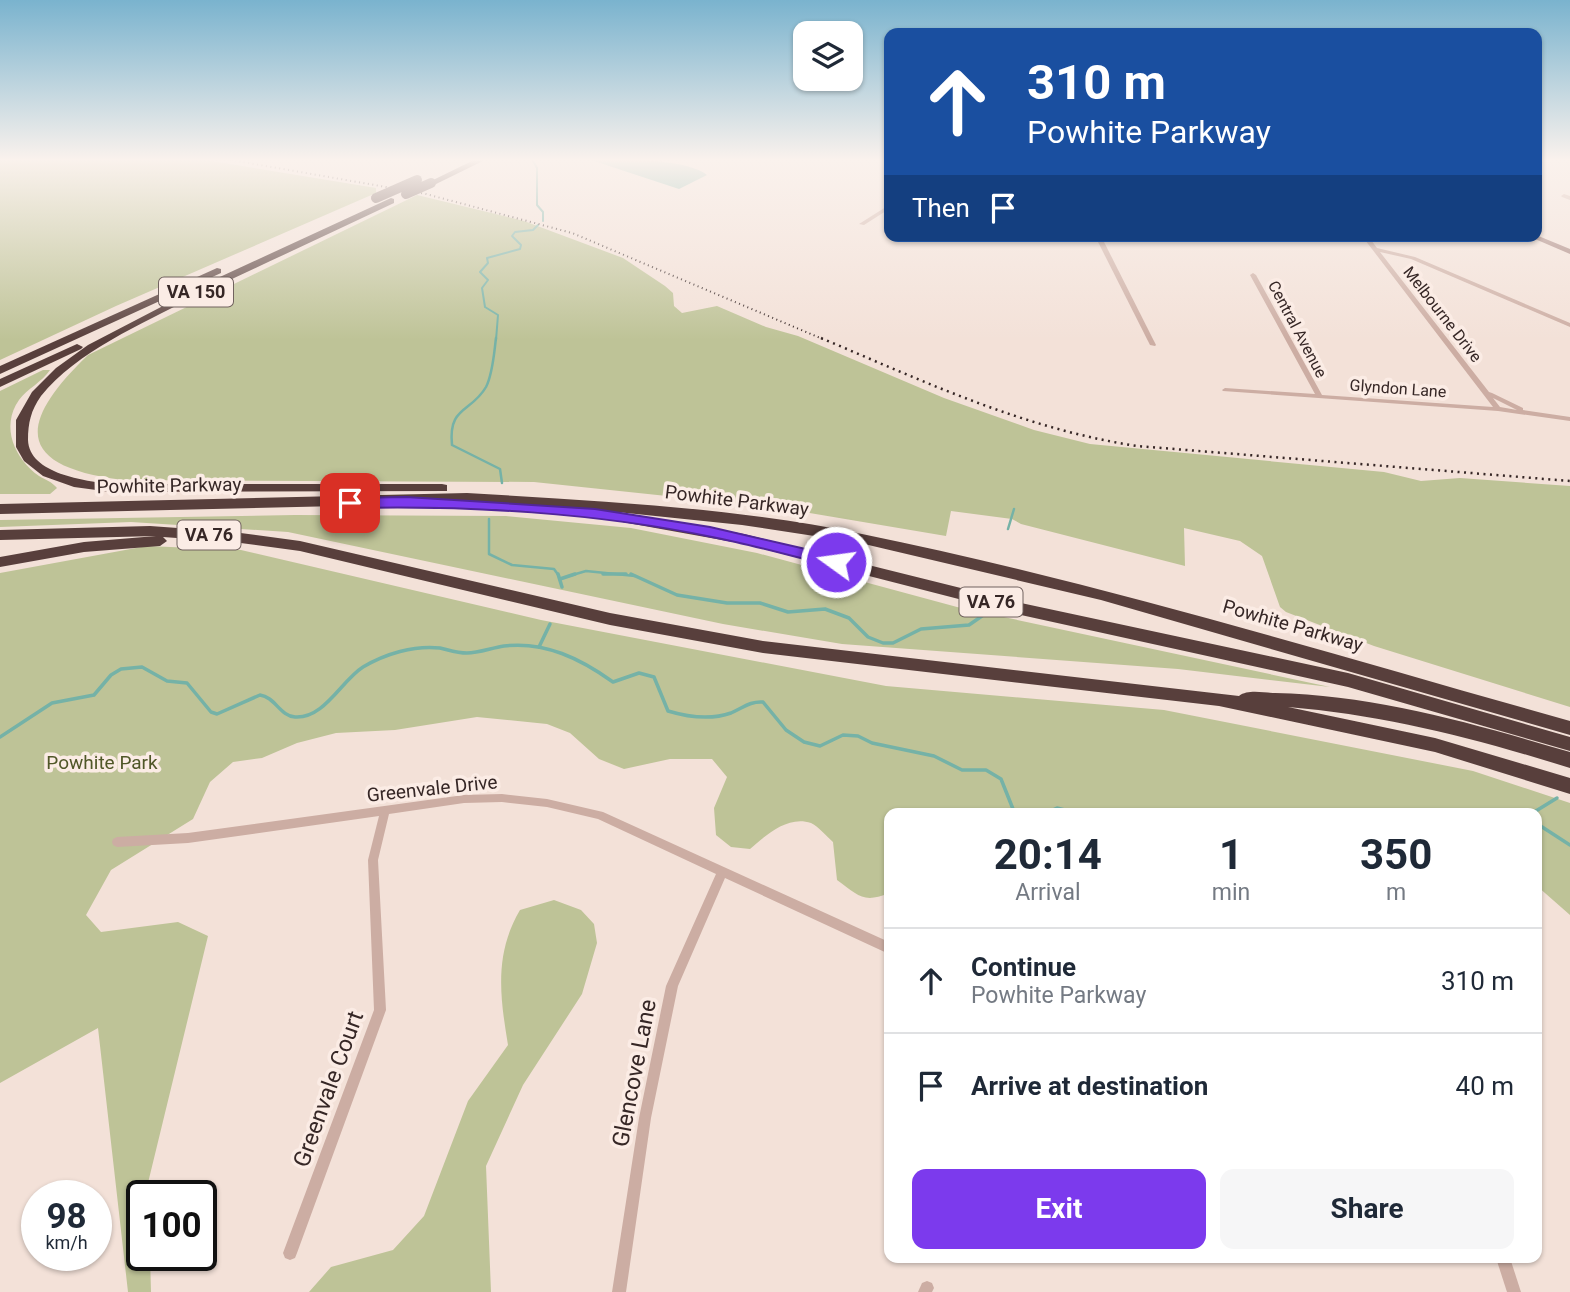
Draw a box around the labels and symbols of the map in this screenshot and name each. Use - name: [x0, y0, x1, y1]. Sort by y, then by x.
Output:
- street label: Melbourne Drive: [1399, 263, 1486, 366]
- road number: VA 150: [159, 278, 233, 306]
- street label: Central Avenue: [1264, 278, 1331, 381]
- street label: Glyndon Lane: [1349, 376, 1447, 401]
- street label: Powhite Parkway: [96, 473, 242, 498]
- pin: [320, 473, 380, 533]
- street label: Powhite Parkway: [664, 480, 810, 521]
- road number: VA 76: [178, 520, 241, 550]
- position arrow: [799, 525, 873, 599]
- road number: VA 76: [960, 588, 1023, 616]
- street label: Powhite Parkway: [1220, 594, 1366, 656]
- park label: Powhite Park: [46, 751, 158, 774]
- street label: Greenvale Drive: [366, 770, 499, 807]
- street label: Glencove Lane: [607, 997, 662, 1149]
- street label: Greenvale Court: [288, 1008, 369, 1171]
- speed limit sign: 100: [126, 1180, 217, 1271]

